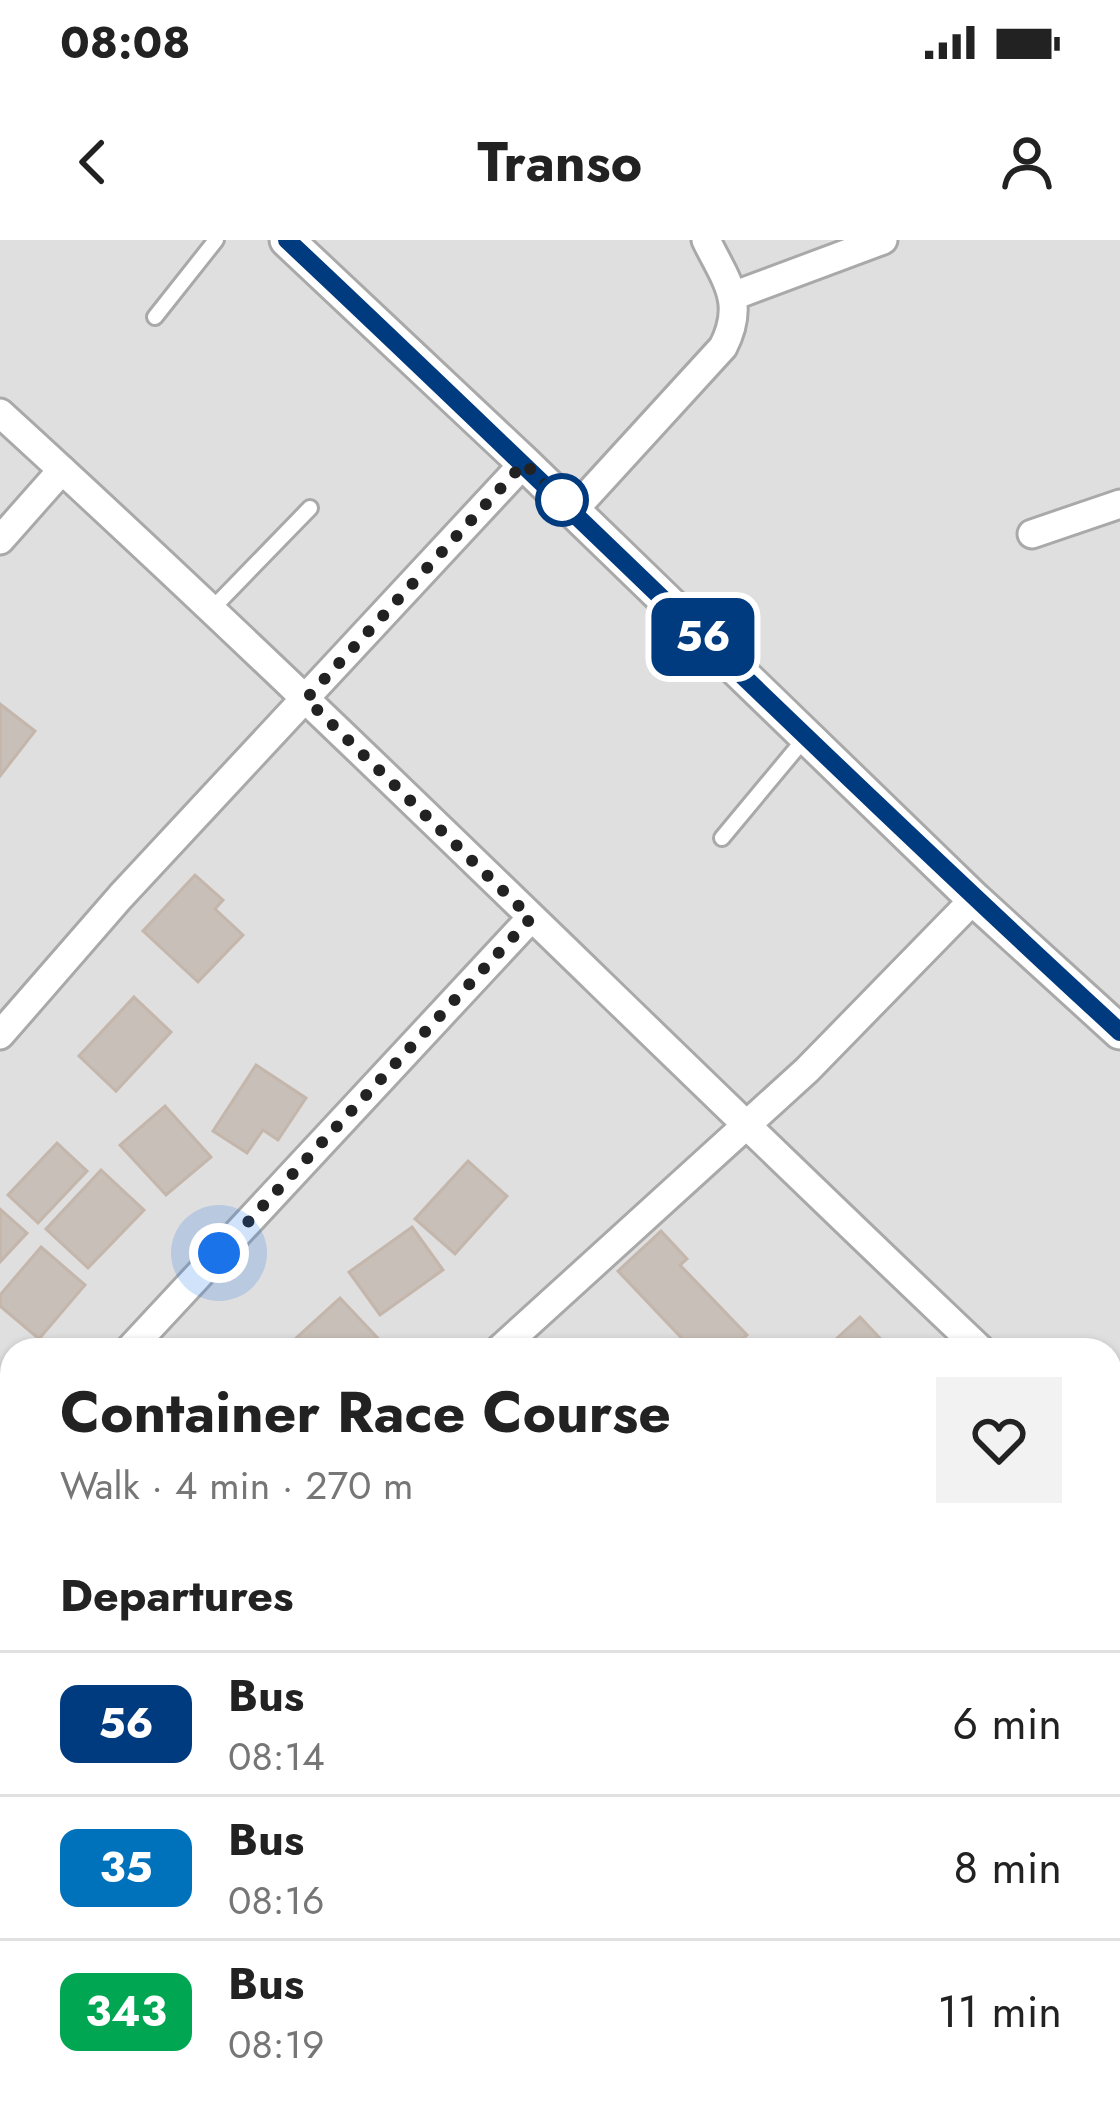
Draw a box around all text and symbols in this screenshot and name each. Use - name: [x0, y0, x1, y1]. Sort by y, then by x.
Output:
- text: 08:08: [60, 10, 191, 75]
- text: Transo: [478, 123, 642, 201]
- icon: back: [60, 129, 126, 195]
- icon: person: [994, 129, 1060, 195]
- unlabelled marker: [537, 475, 587, 525]
- line badge: 56: [649, 598, 757, 676]
- text: 56: [675, 606, 731, 667]
- your location: [189, 1223, 249, 1283]
- text: Container Race Course: [60, 1371, 671, 1453]
- button: heart: [936, 1377, 1062, 1503]
- text: Walk · 4 min · 270 m: [60, 1457, 413, 1514]
- text: Departures: [60, 1563, 294, 1628]
- text: Bus: [228, 1663, 304, 1728]
- text: 6 min: [952, 1691, 1062, 1756]
- text: 56: [98, 1693, 154, 1754]
- text: 08:14: [228, 1728, 325, 1785]
- text: Bus: [228, 1807, 304, 1872]
- text: 8 min: [954, 1835, 1062, 1900]
- text: 35: [99, 1837, 153, 1898]
- text: 08:16: [228, 1872, 324, 1929]
- text: Bus: [228, 1951, 304, 2016]
- text: 11 min: [938, 1979, 1062, 2044]
- text: 343: [85, 1981, 167, 2042]
- text: 08:19: [228, 2016, 324, 2073]

